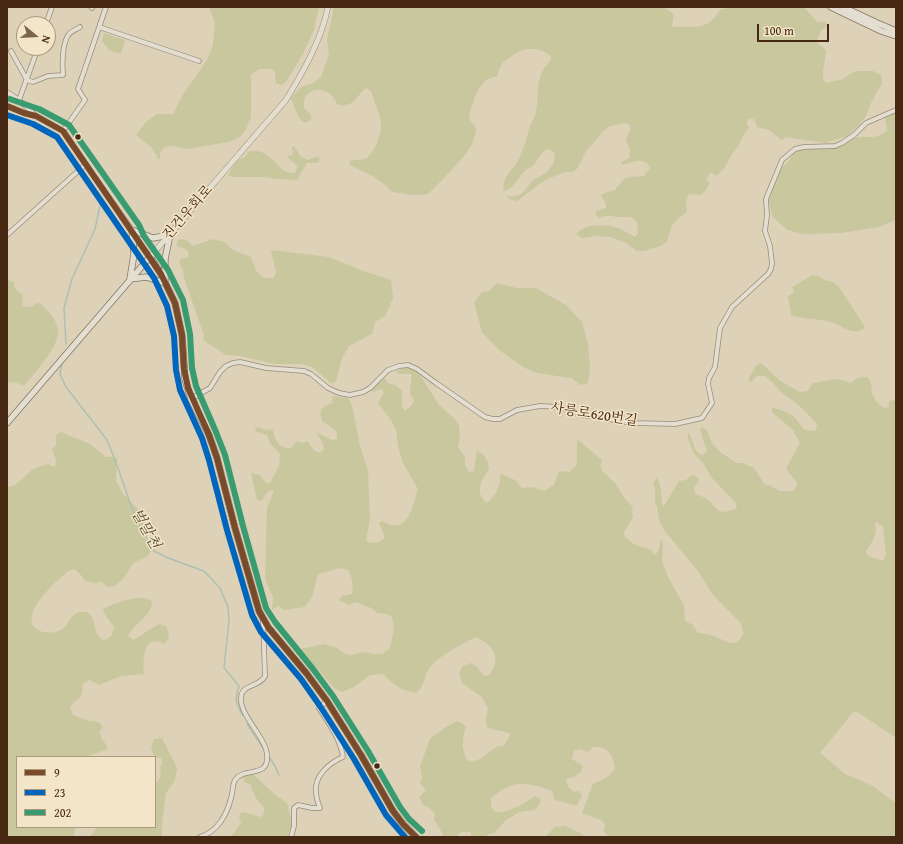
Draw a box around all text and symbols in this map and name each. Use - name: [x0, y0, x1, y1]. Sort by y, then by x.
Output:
- north arrow: [16, 16, 56, 56]
- scale bar: [759, 16, 831, 42]
- text: 100 m: [764, 22, 794, 39]
- text: N: [38, 33, 55, 45]
- unlabelled marker: [73, 132, 83, 142]
- street label: 진건우회로: [159, 182, 217, 244]
- street label: 사릉로620번길: [549, 400, 639, 430]
- water label: 벌말천: [126, 506, 164, 552]
- legend: [16, 756, 156, 828]
- unlabelled marker: [372, 761, 382, 771]
- text: 9: [54, 764, 60, 781]
- text: 23: [54, 784, 66, 801]
- text: 202: [54, 804, 71, 821]

